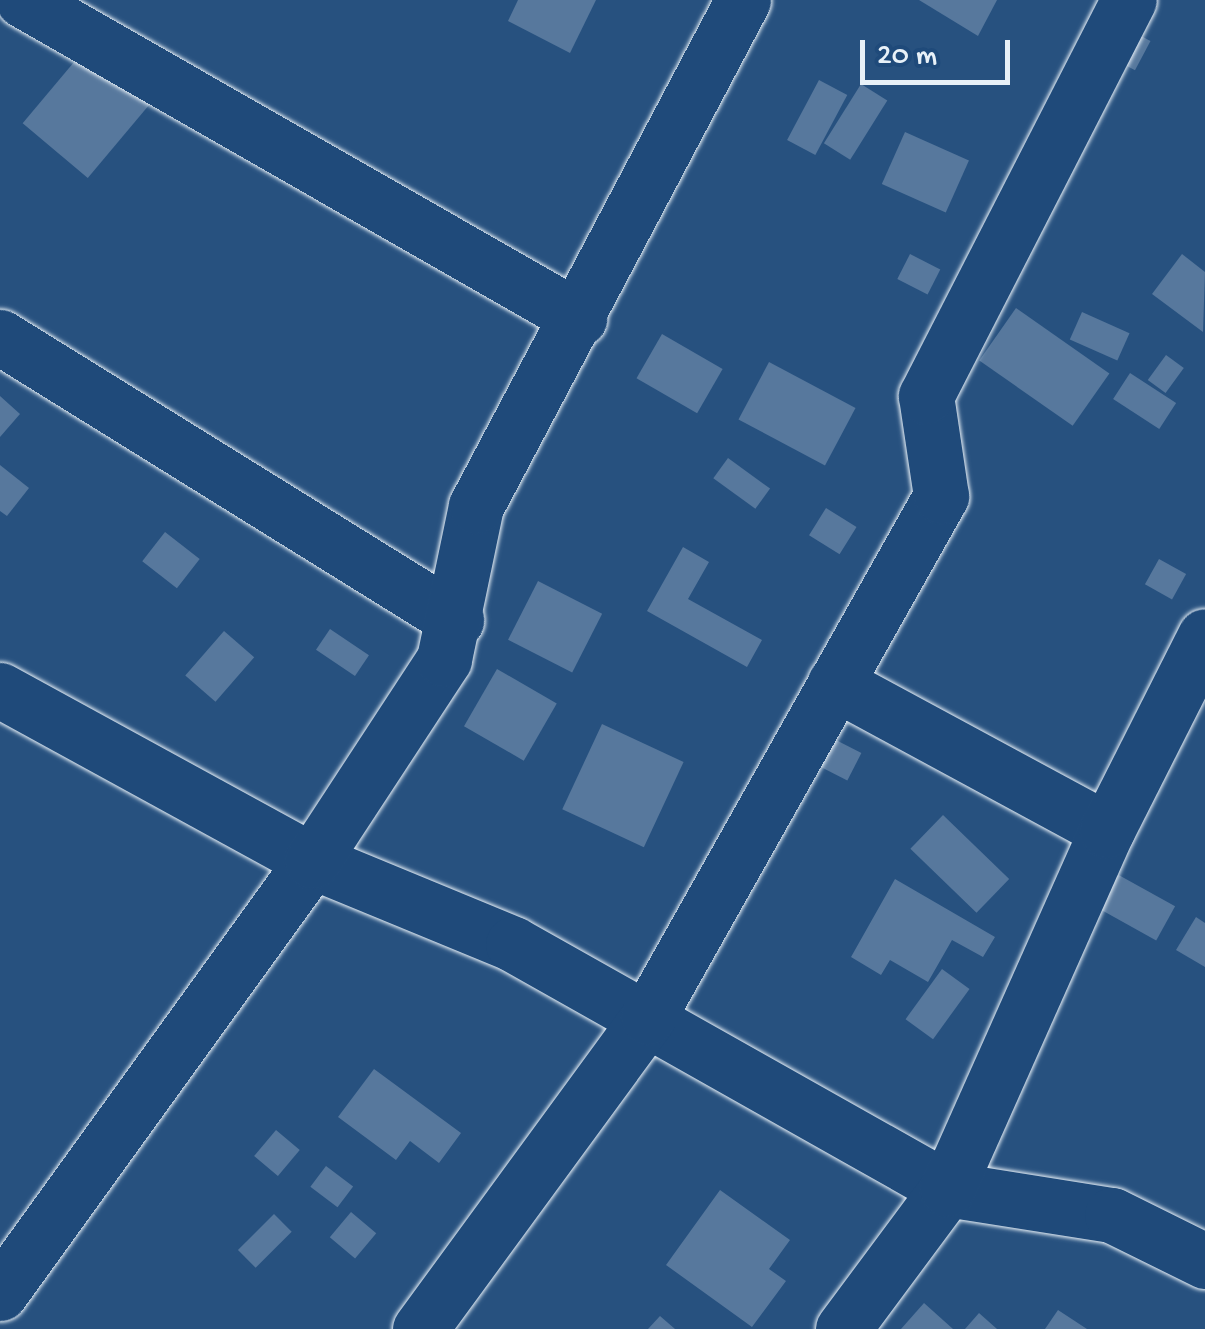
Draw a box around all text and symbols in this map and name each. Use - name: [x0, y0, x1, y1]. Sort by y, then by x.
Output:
- scale bar: [865, 20, 1015, 82]
- text: 20 m: [877, 40, 937, 75]

